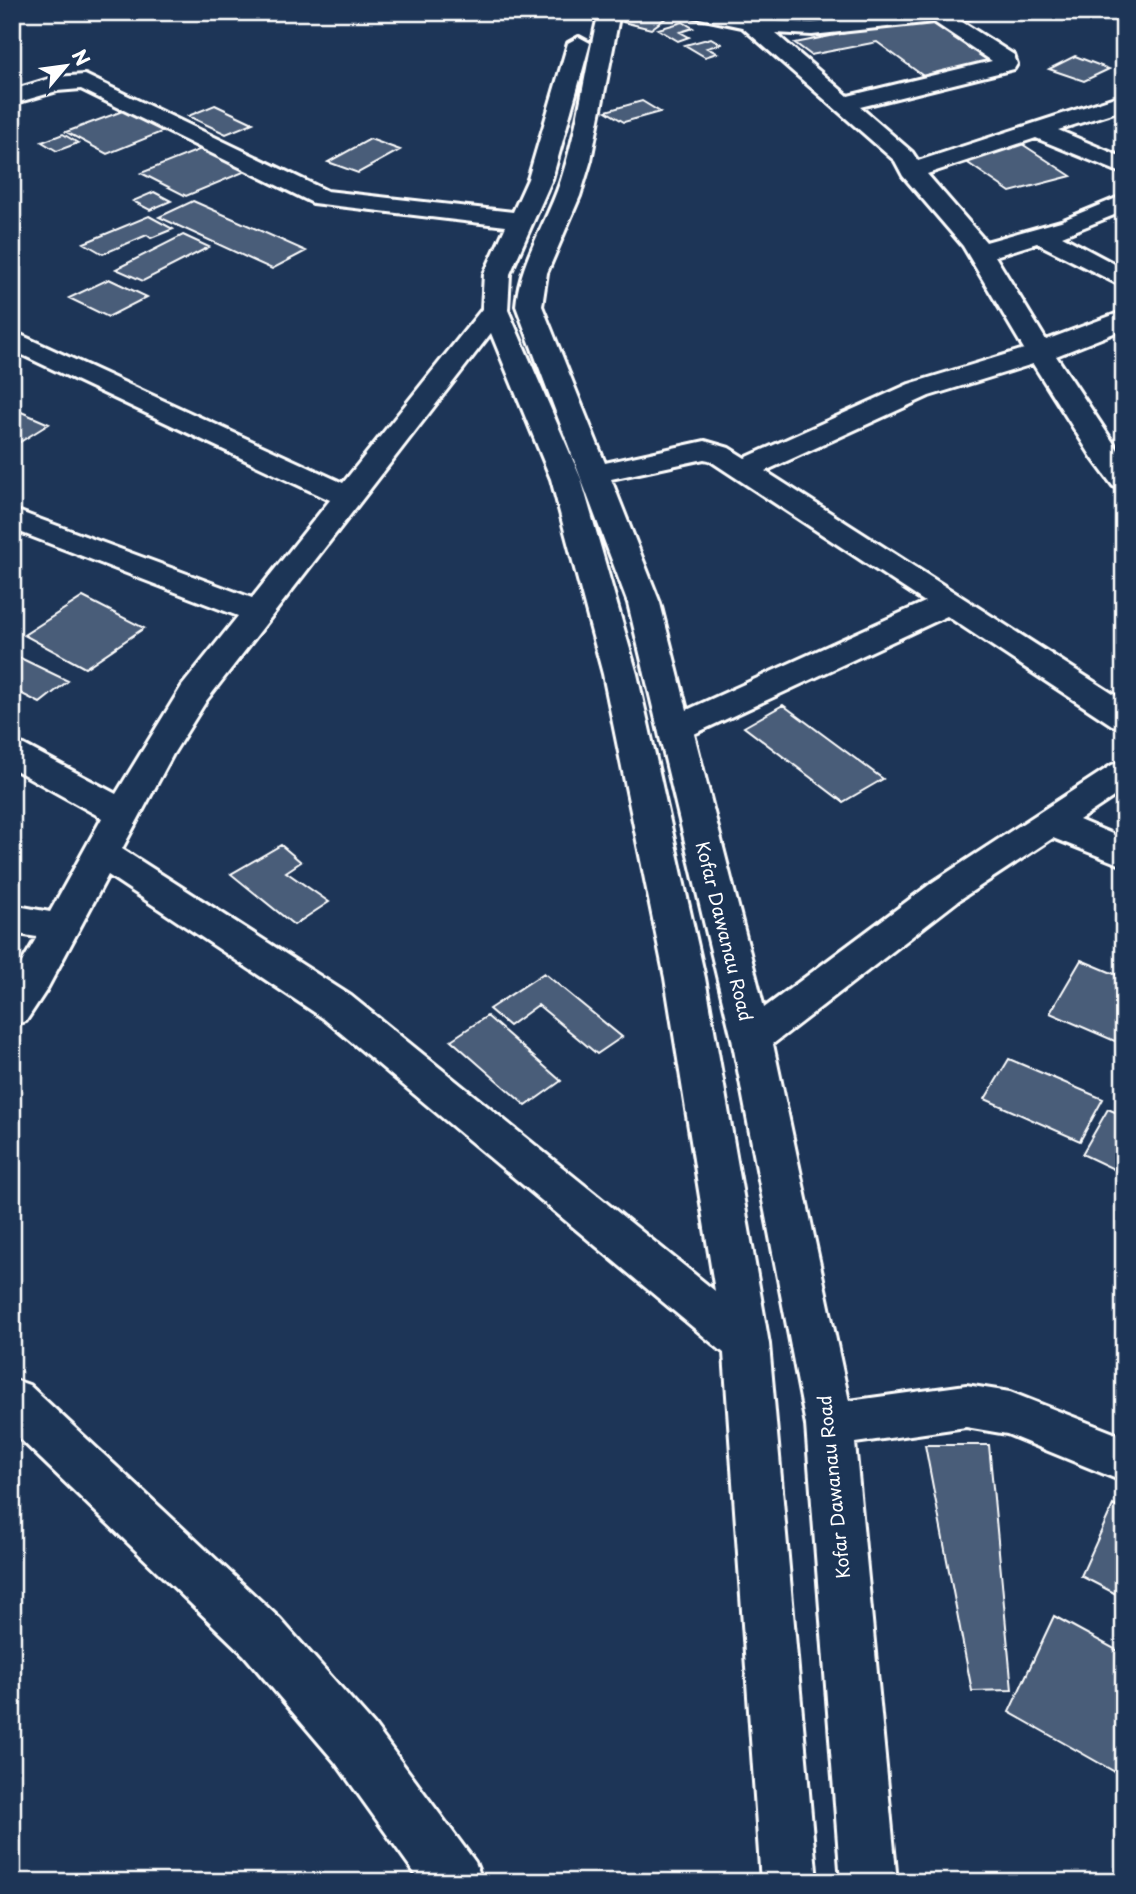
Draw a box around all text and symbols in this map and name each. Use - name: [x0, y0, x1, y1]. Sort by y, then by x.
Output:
- north arrow: [32, 32, 102, 102]
- text: N: [66, 44, 98, 71]
- street label: Kofar Dawanau Road: [690, 838, 760, 1024]
- street label: Kofar Dawanau Road: [810, 1394, 856, 1580]

